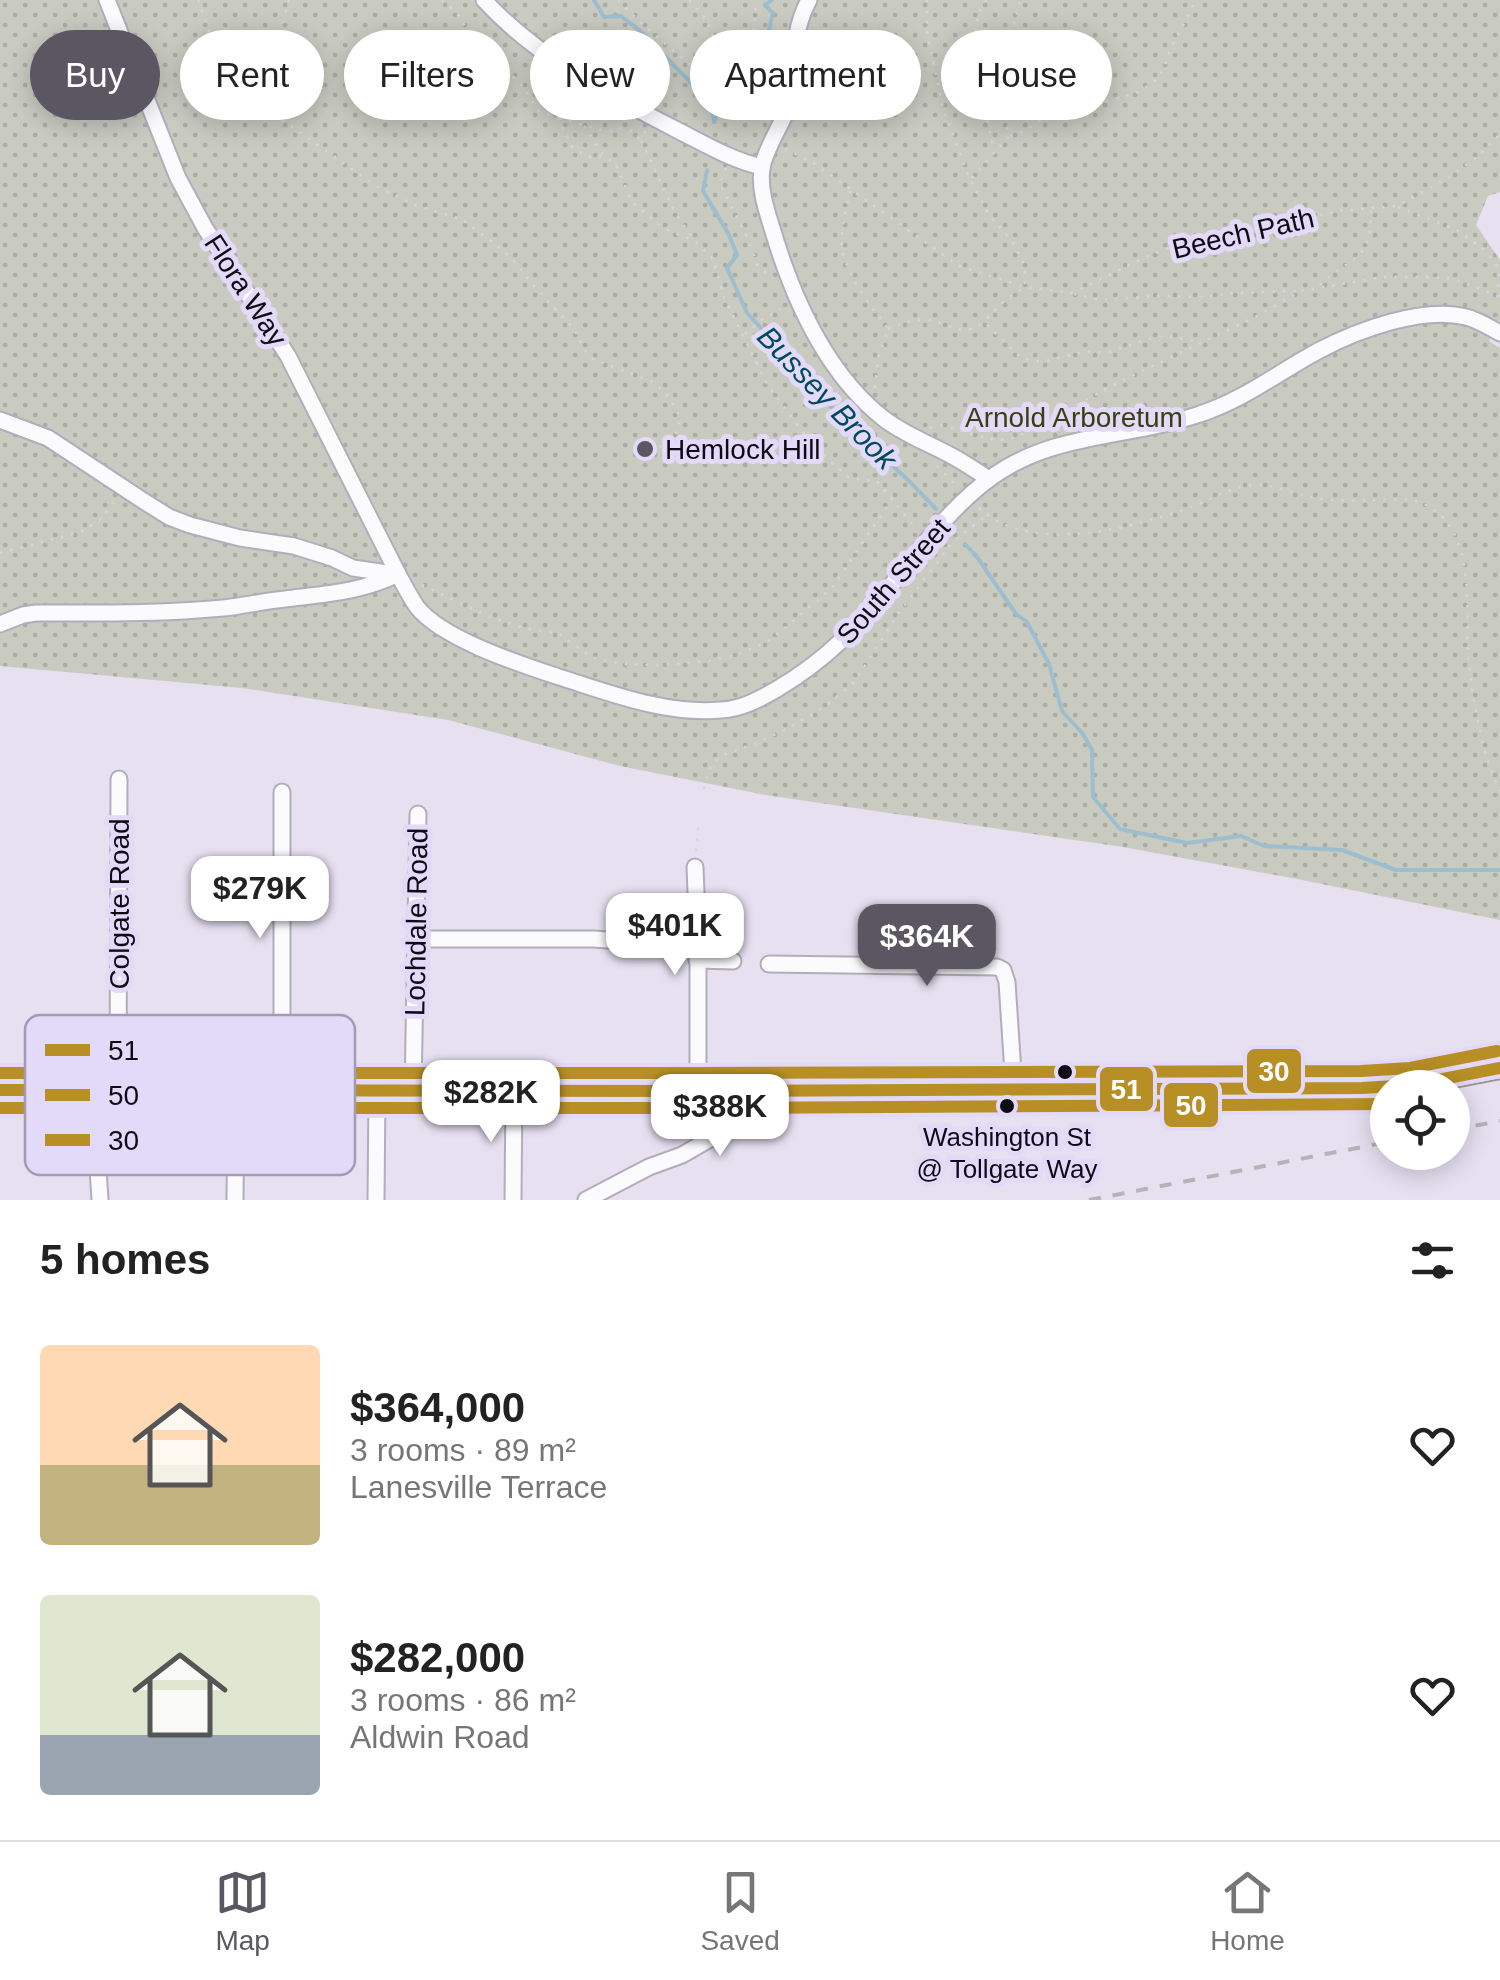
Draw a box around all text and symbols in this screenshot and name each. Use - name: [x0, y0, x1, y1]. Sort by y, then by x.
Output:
- chip: Buy: [30, 30, 160, 120]
- chip: Rent: [180, 30, 324, 120]
- chip: Filters: [344, 30, 510, 120]
- chip: New: [530, 30, 670, 120]
- chip: Apartment: [690, 30, 921, 120]
- chip: House: [941, 30, 1112, 120]
- street label: Beech Path: [1169, 202, 1317, 265]
- street label: Flora Way: [198, 229, 293, 352]
- water label: Bussey Brook: [751, 320, 905, 477]
- park label: Arnold Arboretum: [965, 402, 1183, 433]
- place label: Hemlock Hill: [665, 434, 821, 465]
- marker: Hemlock Hill: [634, 438, 656, 460]
- street label: South Street: [831, 512, 956, 650]
- street label: Colgate Road: [104, 818, 135, 990]
- street label: Lochdale Road: [399, 828, 434, 1016]
- pin: $279K: [190, 856, 330, 941]
- text: $279K: [213, 870, 307, 906]
- pin: $401K: [605, 893, 745, 978]
- pin: $364K: [857, 904, 997, 989]
- text: $401K: [628, 907, 722, 943]
- text: $364K: [880, 918, 974, 954]
- legend: [25, 1015, 355, 1175]
- text: 51: [108, 1035, 139, 1066]
- line badge: 30: [1245, 1047, 1303, 1095]
- text: 30: [1258, 1056, 1290, 1087]
- pin: $282K: [421, 1060, 561, 1145]
- unlabelled marker: [1055, 1062, 1075, 1082]
- line badge: 51: [1098, 1065, 1155, 1113]
- map controls: [1370, 1070, 1470, 1170]
- button: locate: [1370, 1070, 1470, 1170]
- text: $282K: [444, 1074, 538, 1110]
- pin: $388K: [650, 1074, 790, 1159]
- text: 51: [1110, 1074, 1142, 1105]
- text: 50: [108, 1080, 139, 1111]
- line badge: 50: [1162, 1081, 1220, 1129]
- text: $388K: [673, 1088, 767, 1124]
- text: 50: [1175, 1090, 1207, 1121]
- marker: Washington St @ Tollgate Way: [997, 1096, 1017, 1116]
- place label: Washington St @ Tollgate Way: [916, 1122, 1098, 1184]
- text: 30: [108, 1125, 139, 1156]
- icon: filters: [1405, 1233, 1460, 1288]
- text: 5 homes: [40, 1236, 210, 1283]
- text: $364,000: [350, 1384, 525, 1431]
- icon: home: [120, 1385, 240, 1505]
- icon: heart: [1405, 1418, 1460, 1473]
- text: 3 rooms · 89 m²: [350, 1432, 576, 1468]
- text: Lanesville Terrace: [350, 1469, 607, 1505]
- text: $282,000: [350, 1634, 525, 1681]
- icon: home: [120, 1635, 240, 1755]
- icon: heart: [1405, 1668, 1460, 1723]
- text: 3 rooms · 86 m²: [350, 1682, 576, 1718]
- text: Aldwin Road: [350, 1719, 530, 1755]
- tab: Map: [215, 1865, 270, 1957]
- tab: Saved: [700, 1865, 780, 1957]
- tab: Home: [1210, 1865, 1285, 1957]

